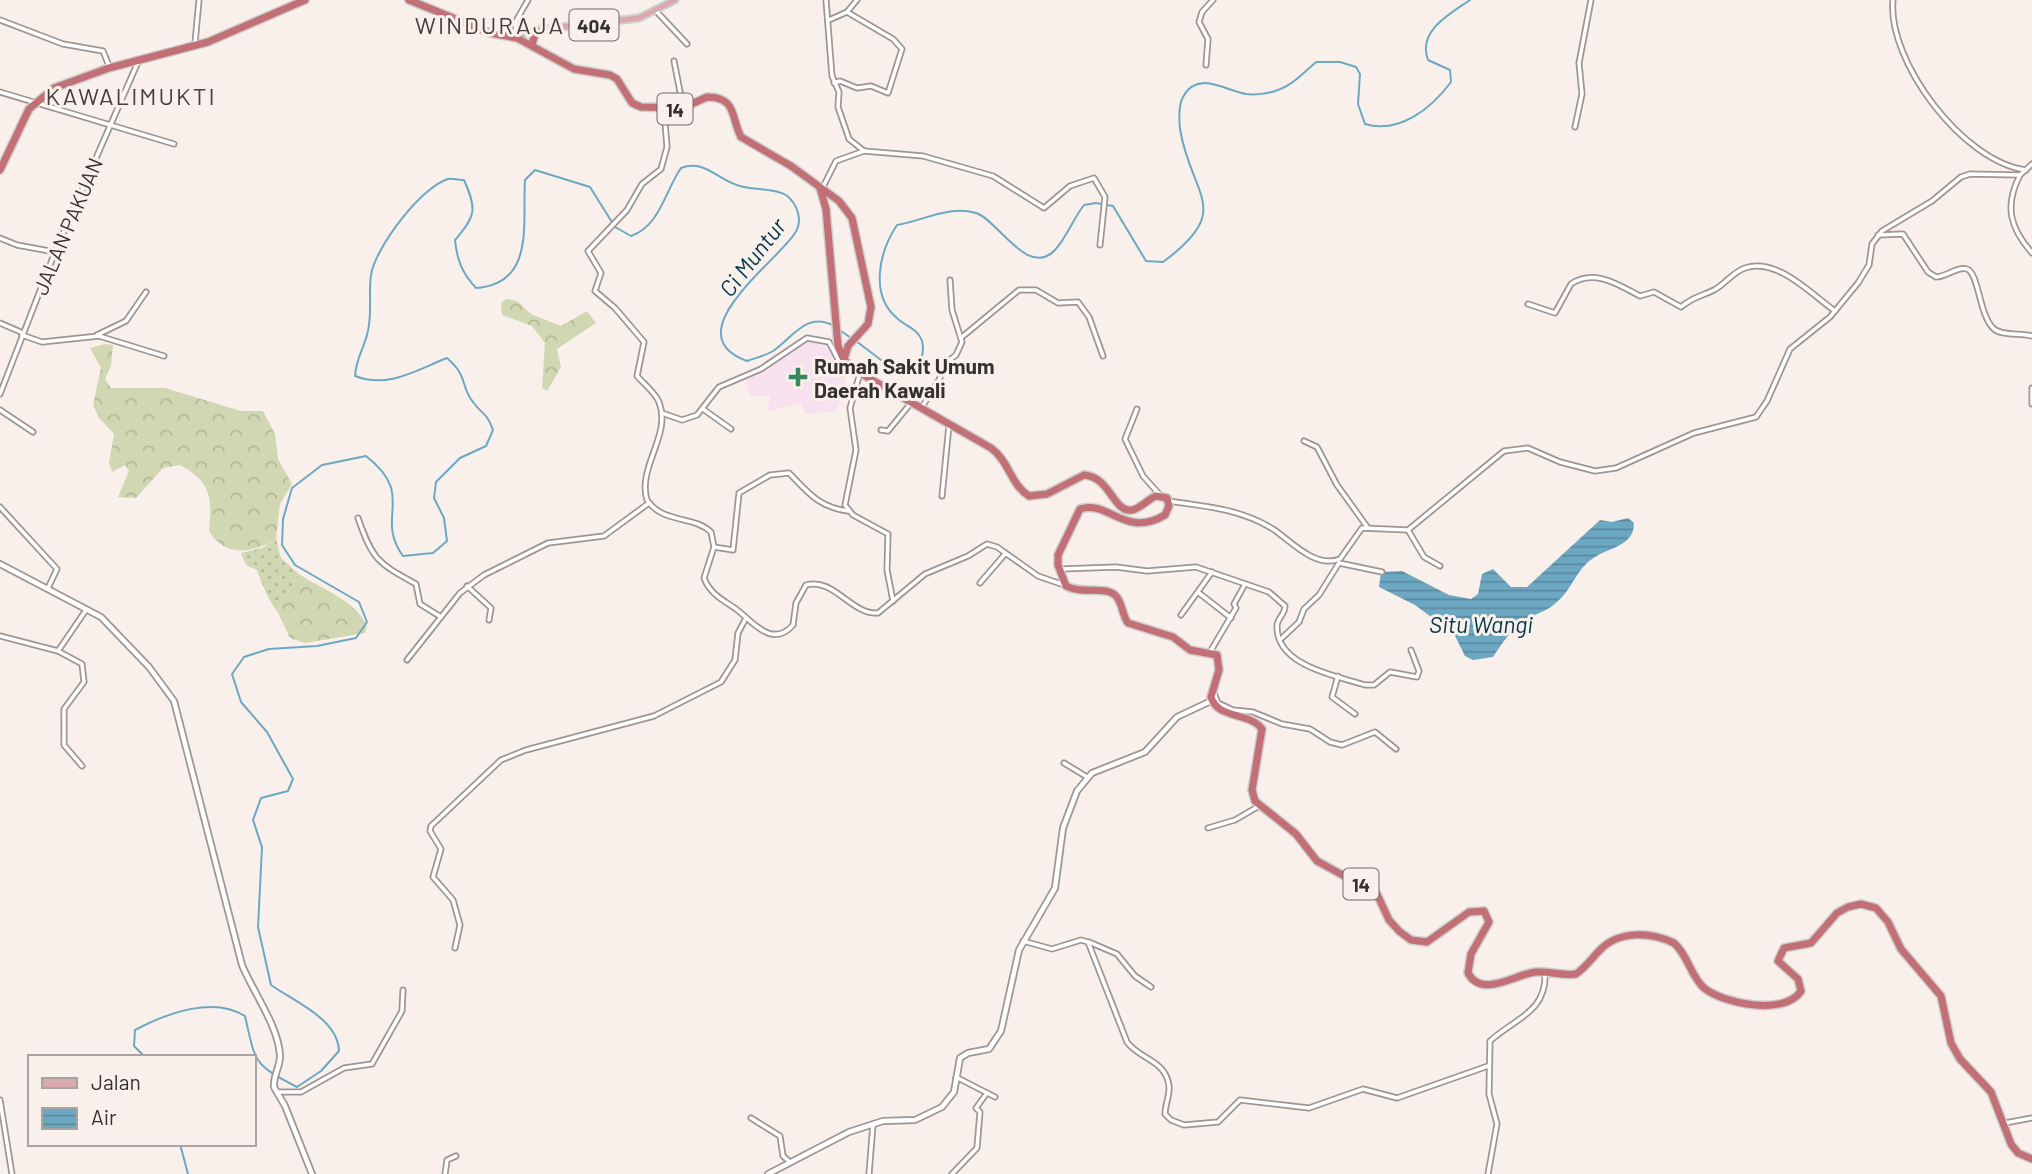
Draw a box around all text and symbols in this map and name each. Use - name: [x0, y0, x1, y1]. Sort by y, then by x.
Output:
- district label: WINDURAJA: [415, 10, 565, 39]
- road number: 404: [570, 10, 618, 41]
- district label: KAWALIMUKTI: [45, 81, 217, 110]
- road number: 14: [658, 94, 692, 124]
- street label: JALAN PAKUAN: [27, 154, 107, 298]
- water label: Ci Muntur: [713, 211, 792, 302]
- place label: Rumah Sakit Umum Daerah Kawali: [814, 353, 995, 402]
- marker: Rumah Sakit Umum Daerah Kawali: [788, 367, 808, 387]
- water label: Situ Wangi: [1429, 610, 1533, 638]
- road number: 14: [1344, 869, 1378, 900]
- legend: [28, 1055, 256, 1146]
- text: Jalan: [91, 1069, 141, 1094]
- text: Air: [91, 1104, 117, 1129]

